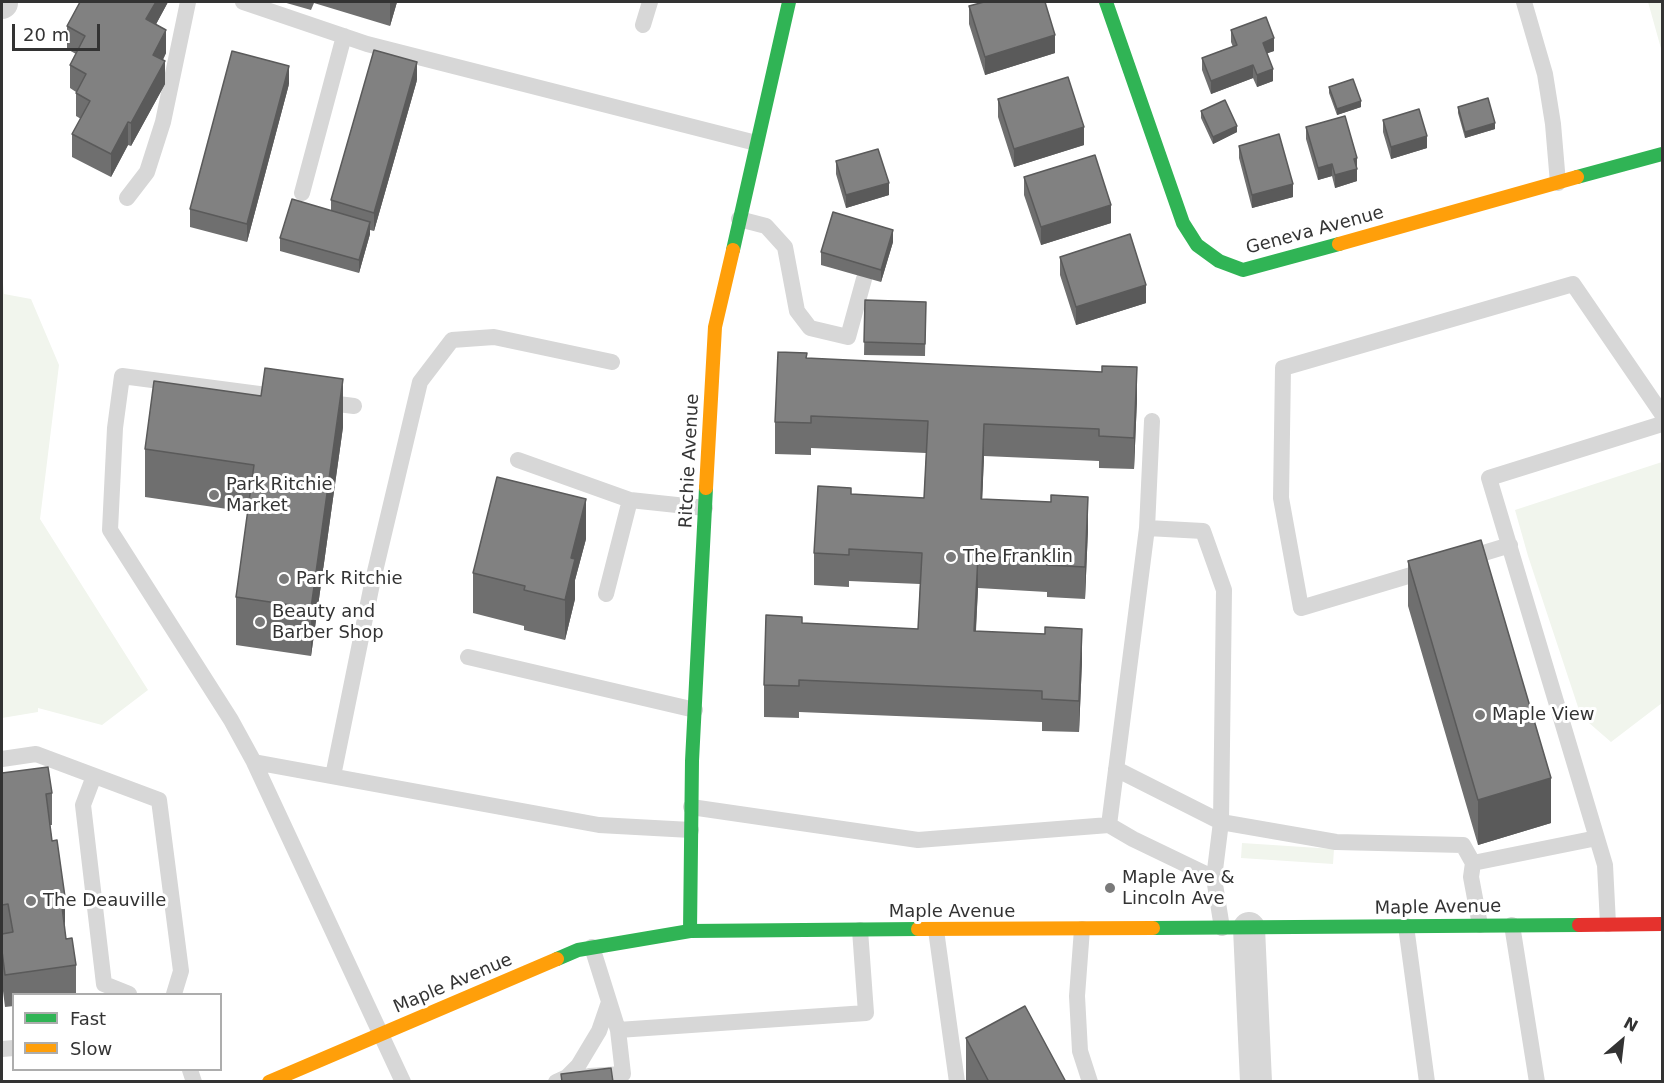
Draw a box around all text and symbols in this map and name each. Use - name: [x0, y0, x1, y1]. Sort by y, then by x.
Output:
- scale bar: [15, 12, 104, 50]
- text: 20 m: [23, 24, 69, 45]
- street label: Geneva Avenue: [1244, 202, 1386, 260]
- street label: Ritchie Avenue: [676, 393, 704, 529]
- place label: Park Ritchie Market: [226, 474, 333, 516]
- marker: Park Ritchie Market: [207, 488, 221, 502]
- place label: The Franklin: [963, 546, 1073, 568]
- marker: The Franklin: [944, 550, 958, 564]
- place label: Park Ritchie: [296, 568, 403, 590]
- marker: Park Ritchie: [277, 572, 291, 586]
- place label: Beauty and Barber Shop: [272, 601, 384, 644]
- marker: Beauty and Barber Shop: [253, 615, 267, 629]
- place label: Maple View: [1492, 704, 1594, 726]
- marker: Maple View: [1473, 708, 1487, 722]
- place label: Maple Ave & Lincoln Ave: [1122, 867, 1235, 910]
- marker: Maple Ave & Lincoln Ave: [1103, 881, 1117, 895]
- place label: The Deauville: [43, 890, 166, 912]
- marker: The Deauville: [24, 894, 38, 908]
- street label: Maple Avenue: [1374, 896, 1502, 920]
- street label: Maple Avenue: [889, 901, 1015, 923]
- street label: Maple Avenue: [390, 949, 516, 1019]
- legend: [12, 993, 222, 1071]
- text: Fast: [70, 1008, 106, 1029]
- north arrow: [1592, 1011, 1652, 1071]
- text: N: [1620, 1013, 1641, 1036]
- text: Slow: [70, 1038, 112, 1059]

